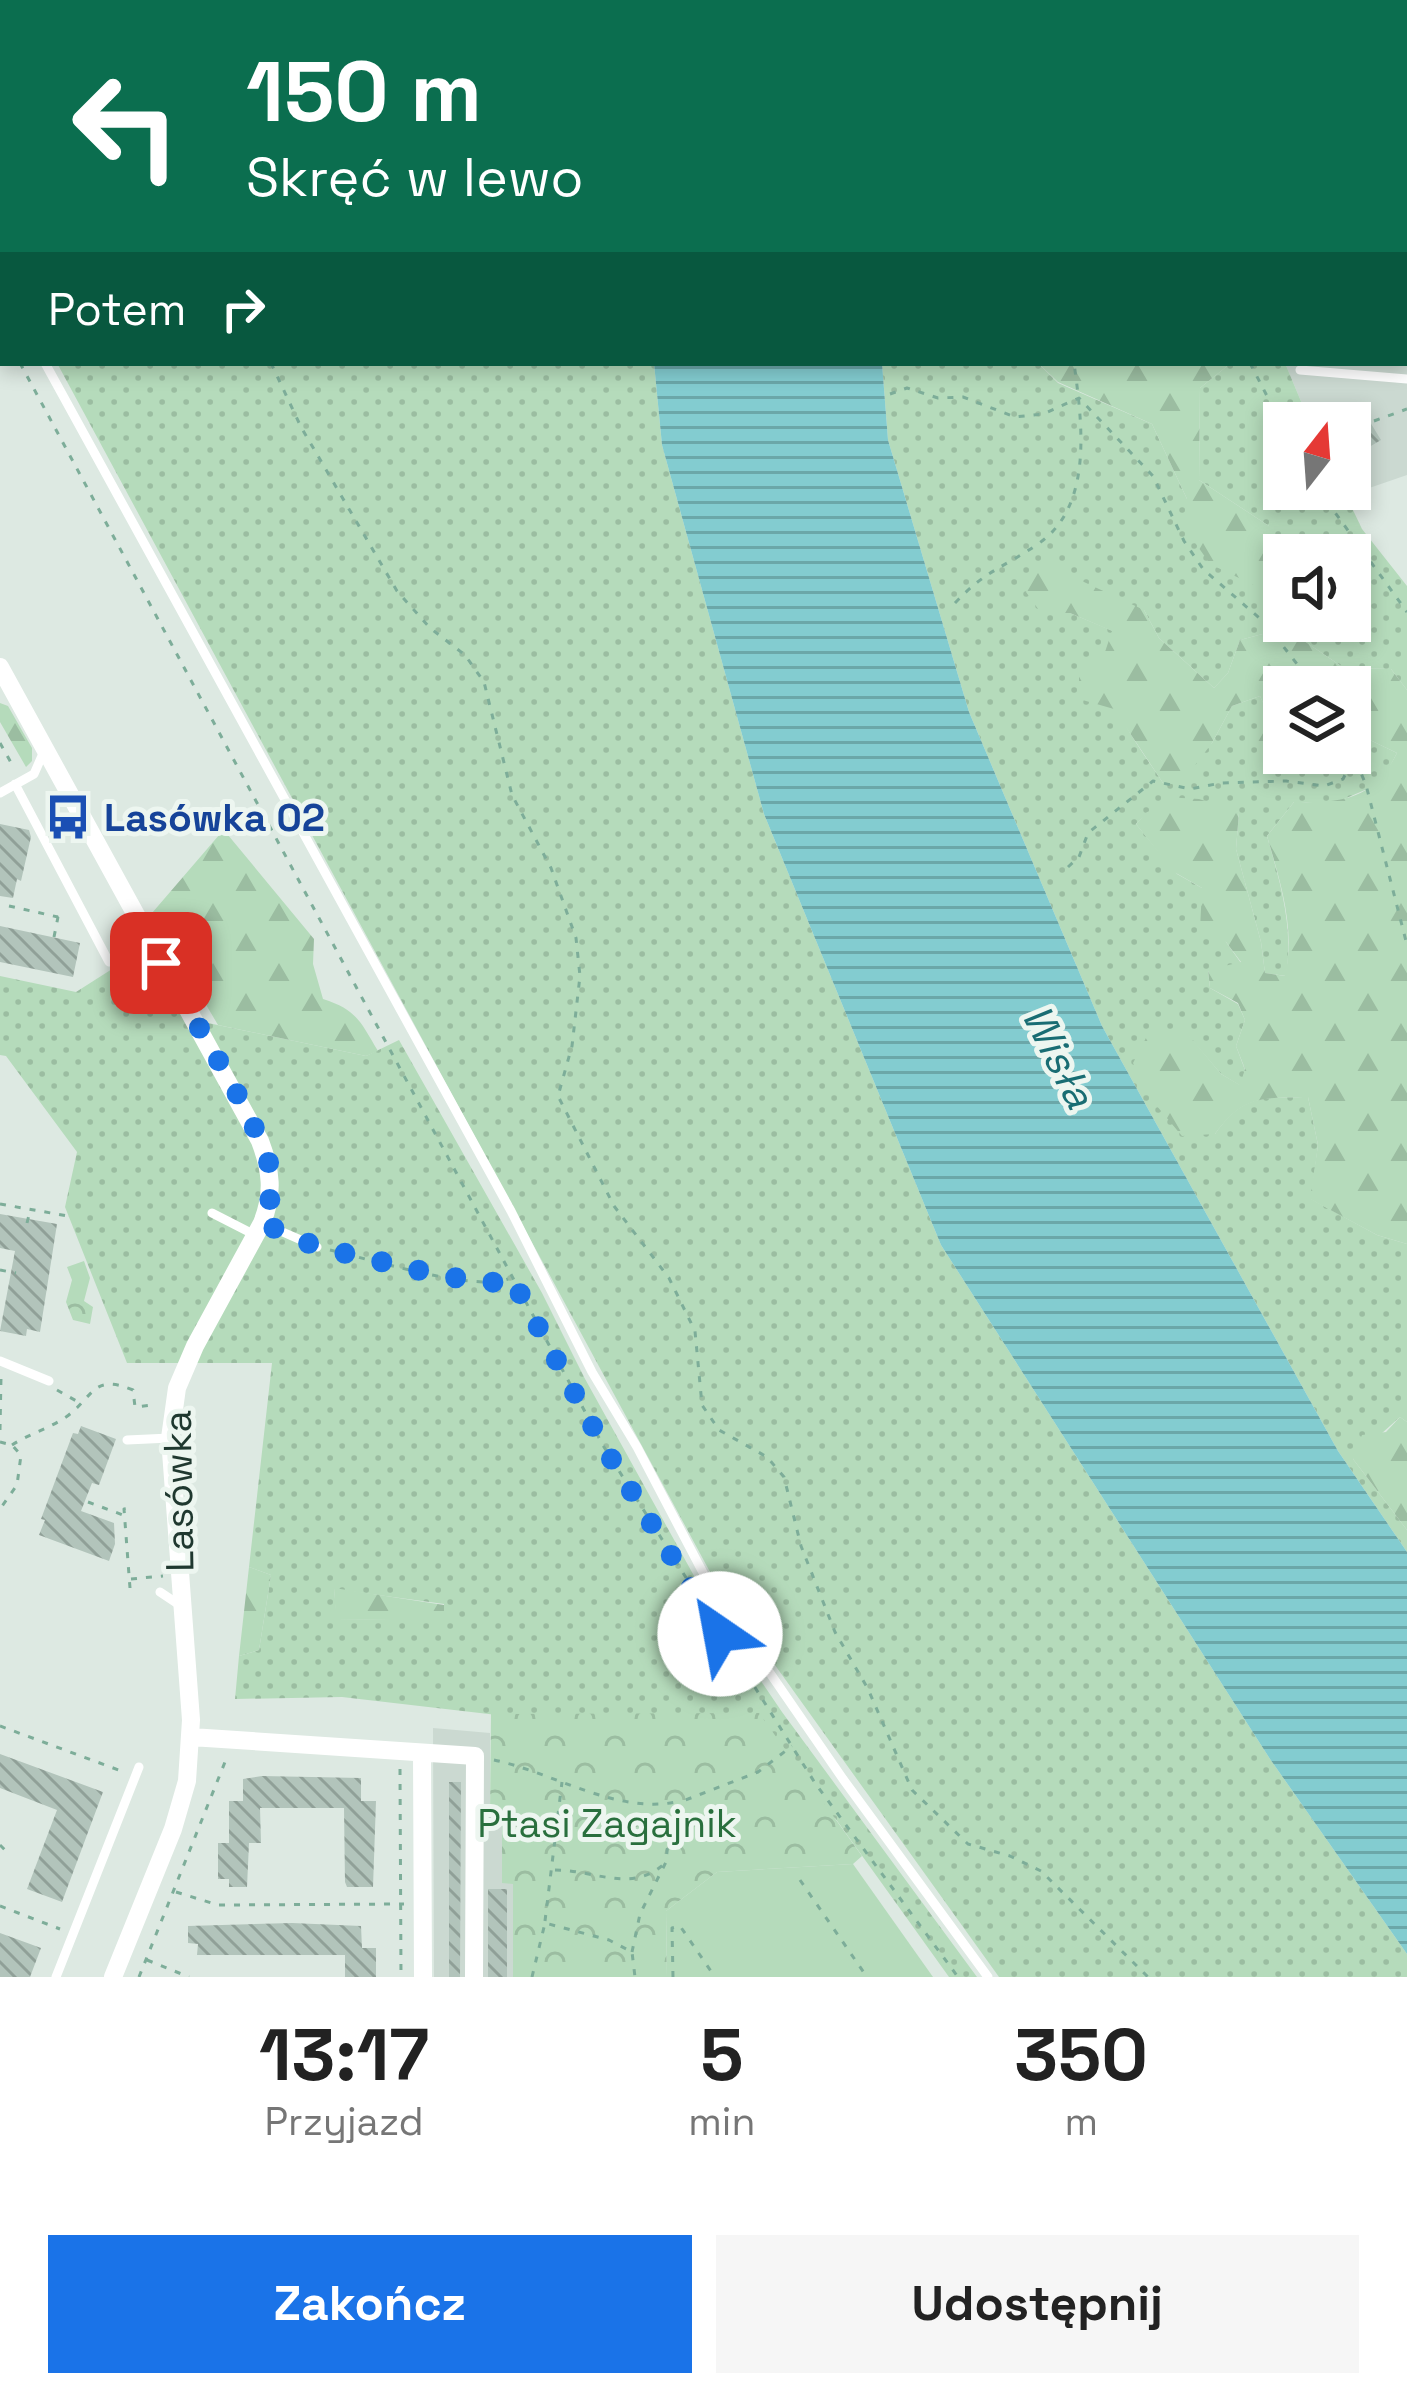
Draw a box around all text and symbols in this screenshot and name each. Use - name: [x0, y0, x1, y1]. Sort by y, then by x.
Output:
- text: 150 m: [246, 38, 482, 146]
- icon: left: [48, 48, 204, 204]
- text: Skręć w lewo: [246, 143, 584, 212]
- icon: right: [210, 276, 276, 342]
- text: Potem: [48, 281, 186, 338]
- north arrow: [1263, 402, 1371, 510]
- map controls: [1263, 402, 1371, 774]
- button: sound: [1263, 534, 1371, 642]
- button: layers: [1263, 666, 1371, 774]
- bus stop icon: Lasówka 02: [43, 792, 93, 842]
- place label: Lasówka 02: [104, 793, 325, 842]
- pin: [110, 912, 212, 1014]
- icon: arrive: [128, 930, 194, 996]
- water label: Wisła: [1010, 996, 1107, 1117]
- street label: Lasówka: [153, 1410, 204, 1572]
- position arrow: [657, 1571, 783, 1697]
- park label: Ptasi Zagajnik: [477, 1799, 737, 1848]
- text: 13:17: [259, 2009, 429, 2101]
- text: 5: [700, 2009, 743, 2101]
- text: 350: [1014, 2009, 1148, 2101]
- text: Przyjazd: [265, 2097, 424, 2146]
- text: min: [688, 2097, 755, 2146]
- text: m: [1064, 2097, 1098, 2146]
- button: Zakończ: [48, 2235, 692, 2373]
- button: Udostępnij: [716, 2235, 1359, 2373]

